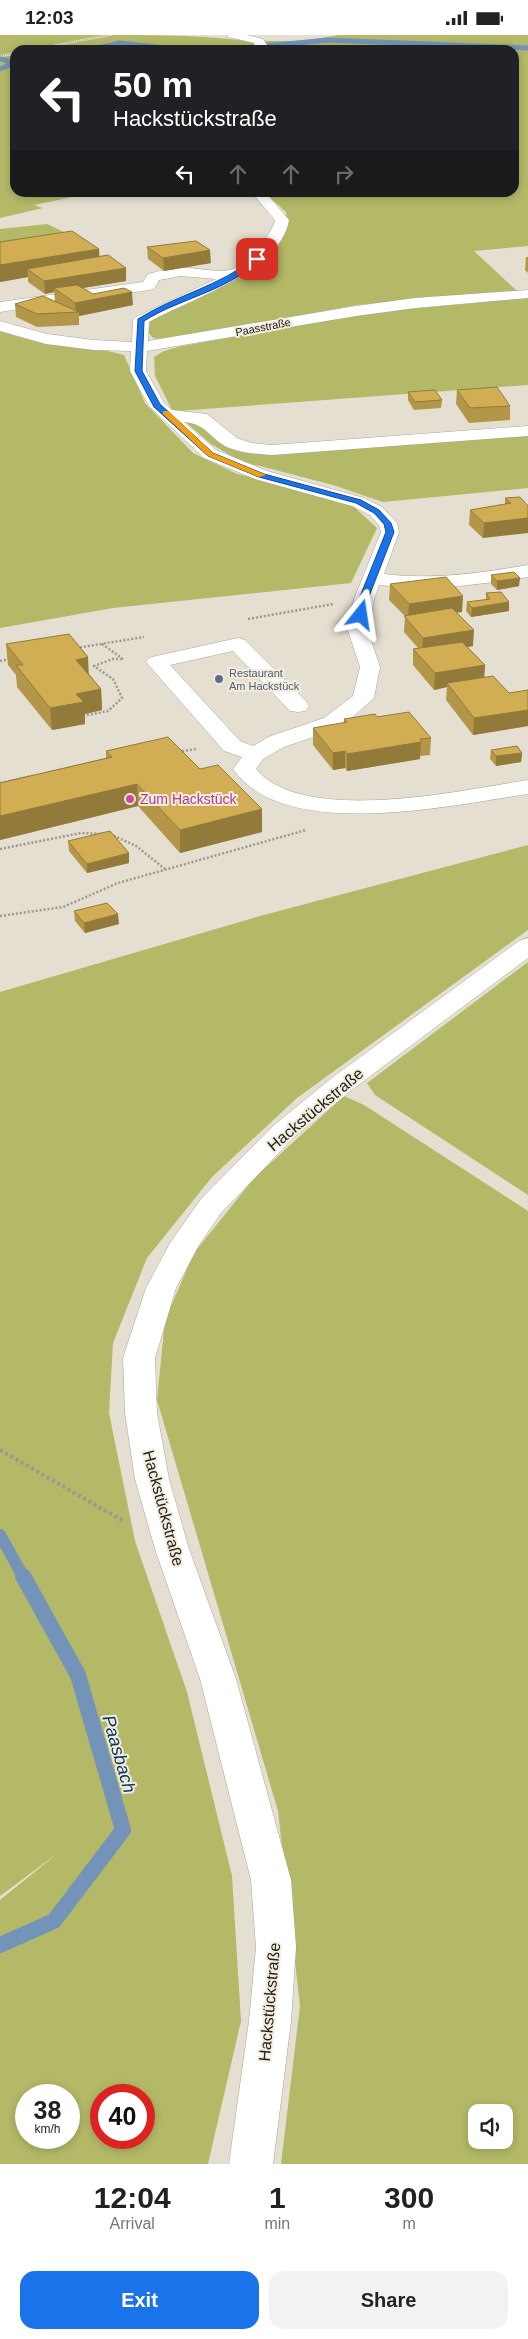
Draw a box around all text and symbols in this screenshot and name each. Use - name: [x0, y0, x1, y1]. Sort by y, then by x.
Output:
- text: 12:03: [25, 7, 74, 28]
- icon: left: [30, 65, 95, 130]
- text: 50 m: [113, 65, 193, 104]
- text: Hackstückstraße: [113, 106, 277, 131]
- icon: left: [171, 160, 199, 188]
- icon: ahead: [224, 160, 252, 188]
- icon: ahead: [277, 160, 305, 188]
- icon: right: [330, 160, 358, 188]
- pin: [236, 238, 278, 280]
- icon: arrive: [243, 245, 271, 273]
- street label: Paasstraße: [234, 316, 292, 338]
- position arrow: [334, 588, 386, 640]
- place label: Restaurant Am Hackstück: [229, 667, 300, 692]
- marker: Restaurant Am Hackstück: [213, 673, 225, 685]
- place label: Zum Hackstück: [140, 791, 237, 807]
- marker: Zum Hackstück: [124, 793, 136, 805]
- street label: Hackstückstraße: [264, 1065, 366, 1154]
- street label: Hackstückstraße: [140, 1448, 187, 1568]
- water label: Paasbach: [98, 1713, 140, 1795]
- street label: Hackstückstraße: [256, 1942, 283, 2062]
- speed limit sign: 40: [90, 2084, 155, 2149]
- text: 38: [34, 2096, 61, 2124]
- map controls: [468, 2104, 513, 2149]
- button: sound: [468, 2104, 513, 2149]
- text: km/h: [34, 2122, 61, 2136]
- text: 12:04: [94, 2181, 171, 2214]
- text: 1: [269, 2181, 286, 2214]
- text: 300: [384, 2181, 434, 2214]
- text: Arrival: [110, 2215, 155, 2232]
- text: min: [264, 2215, 290, 2232]
- text: m: [402, 2215, 416, 2232]
- button: Exit: [20, 2271, 259, 2329]
- button: Share: [269, 2271, 508, 2329]

